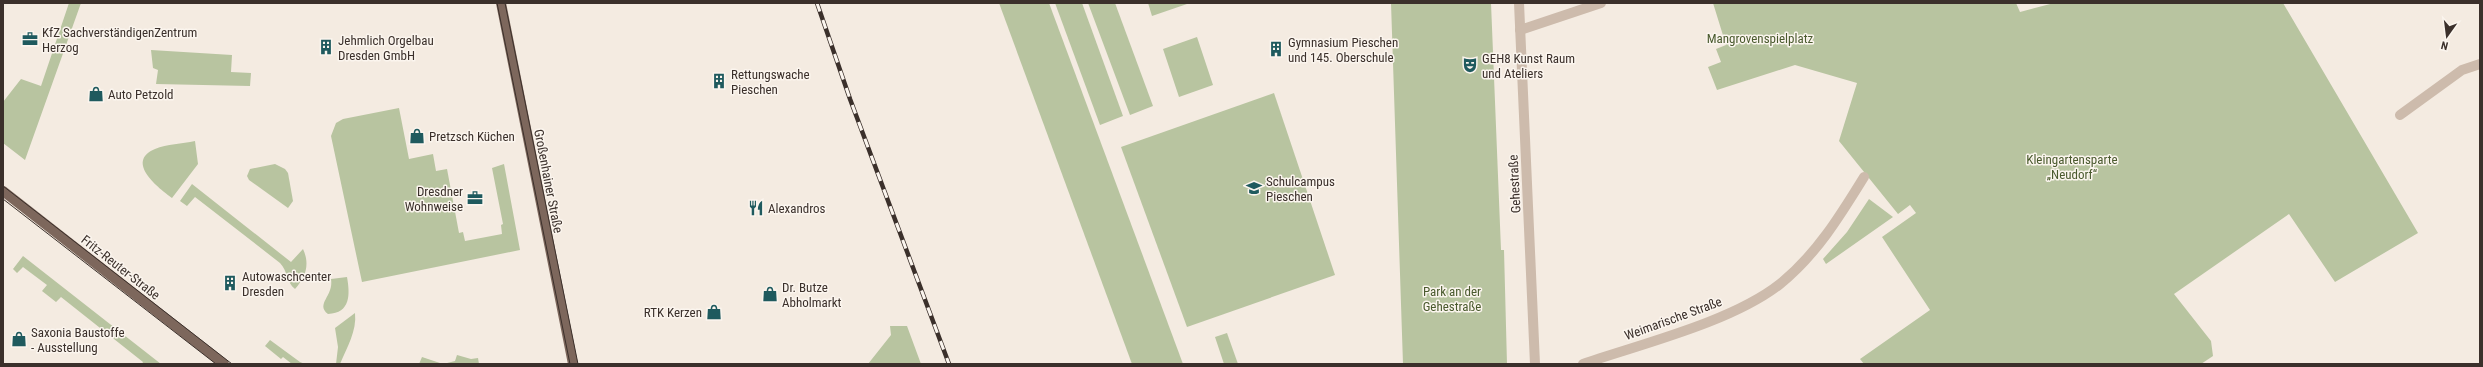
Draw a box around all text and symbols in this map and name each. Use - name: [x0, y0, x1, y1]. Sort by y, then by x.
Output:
- north arrow: [2427, 16, 2467, 56]
- place label: KfZ SachverständigenZentrum Herzog: [42, 25, 197, 55]
- office icon: KfZ SachverständigenZentrum Herzog: [21, 30, 39, 48]
- park label: Mangrovenspielplatz: [1707, 31, 1814, 46]
- place label: Jehmlich Orgelbau Dresden GmbH: [338, 33, 434, 63]
- place label: Gymnasium Pieschen und 145. Oberschule: [1288, 35, 1398, 65]
- building icon: Jehmlich Orgelbau Dresden GmbH: [317, 38, 335, 56]
- text: N: [2440, 38, 2450, 52]
- building icon: Gymnasium Pieschen und 145. Oberschule: [1267, 40, 1285, 58]
- place label: GEH8 Kunst Raum und Ateliers: [1482, 51, 1575, 81]
- theatre icon: GEH8 Kunst Raum und Ateliers: [1461, 56, 1479, 74]
- place label: Rettungswache Pieschen: [731, 67, 810, 97]
- building icon: Rettungswache Pieschen: [710, 72, 728, 90]
- shop icon: Auto Petzold: [87, 85, 105, 103]
- place label: Auto Petzold: [108, 87, 174, 102]
- shop icon: Pretzsch Küchen: [408, 127, 426, 145]
- street label: Großenhainer Straße: [531, 128, 566, 234]
- place label: Pretzsch Küchen: [429, 129, 515, 144]
- park label: Kleingartensparte „Neudorf“: [2026, 152, 2118, 182]
- street label: Gehestraße: [1505, 154, 1524, 214]
- place label: Schulcampus Pieschen: [1266, 174, 1335, 204]
- school or university icon: Schulcampus Pieschen: [1245, 179, 1263, 197]
- place label: Dresdner Wohnweise: [405, 184, 463, 214]
- office icon: Dresdner Wohnweise: [466, 189, 484, 207]
- restaurant icon: Alexandros: [747, 199, 765, 217]
- place label: Alexandros: [768, 201, 826, 216]
- street label: Fritz-Reuter-Straße: [78, 232, 163, 303]
- place label: Autowaschcenter Dresden: [242, 269, 331, 299]
- building icon: Autowaschcenter Dresden: [221, 274, 239, 292]
- place label: Dr. Butze Abholmarkt: [782, 280, 842, 310]
- park label: Park an der Gehestraße: [1423, 284, 1481, 314]
- shop icon: Dr. Butze Abholmarkt: [761, 285, 779, 303]
- street label: Weimarische Straße: [1622, 294, 1724, 343]
- shop icon: RTK Kerzen: [705, 303, 723, 321]
- place label: RTK Kerzen: [644, 305, 702, 320]
- place label: Saxonia Baustoffe - Ausstellung: [31, 325, 125, 355]
- shop icon: Saxonia Baustoffe - Ausstellung: [10, 330, 28, 348]

